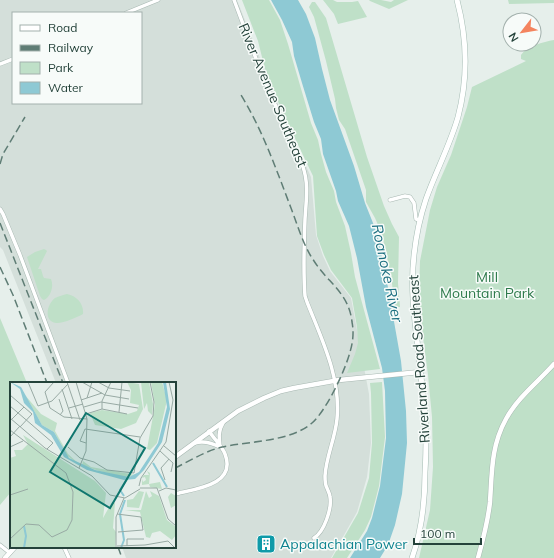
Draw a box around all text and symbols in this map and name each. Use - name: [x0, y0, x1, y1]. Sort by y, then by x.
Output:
- legend: [12, 12, 142, 104]
- north arrow: [502, 12, 542, 52]
- text: Road: [48, 20, 77, 35]
- street label: River Avenue Southeast: [234, 20, 312, 170]
- text: N: [505, 30, 522, 44]
- text: Railway: [48, 40, 94, 55]
- text: Park: [48, 60, 74, 75]
- text: Water: [48, 80, 84, 95]
- water label: Roanoke River: [368, 222, 407, 324]
- park label: Mill Mountain Park: [440, 268, 535, 302]
- street label: Riverland Road Southeast: [404, 274, 434, 444]
- inset map: [10, 382, 176, 548]
- scale bar: [414, 520, 481, 546]
- text: 100 m: [420, 526, 455, 541]
- building icon: Appalachian Power: [255, 533, 277, 555]
- place label: Appalachian Power: [280, 535, 408, 553]

